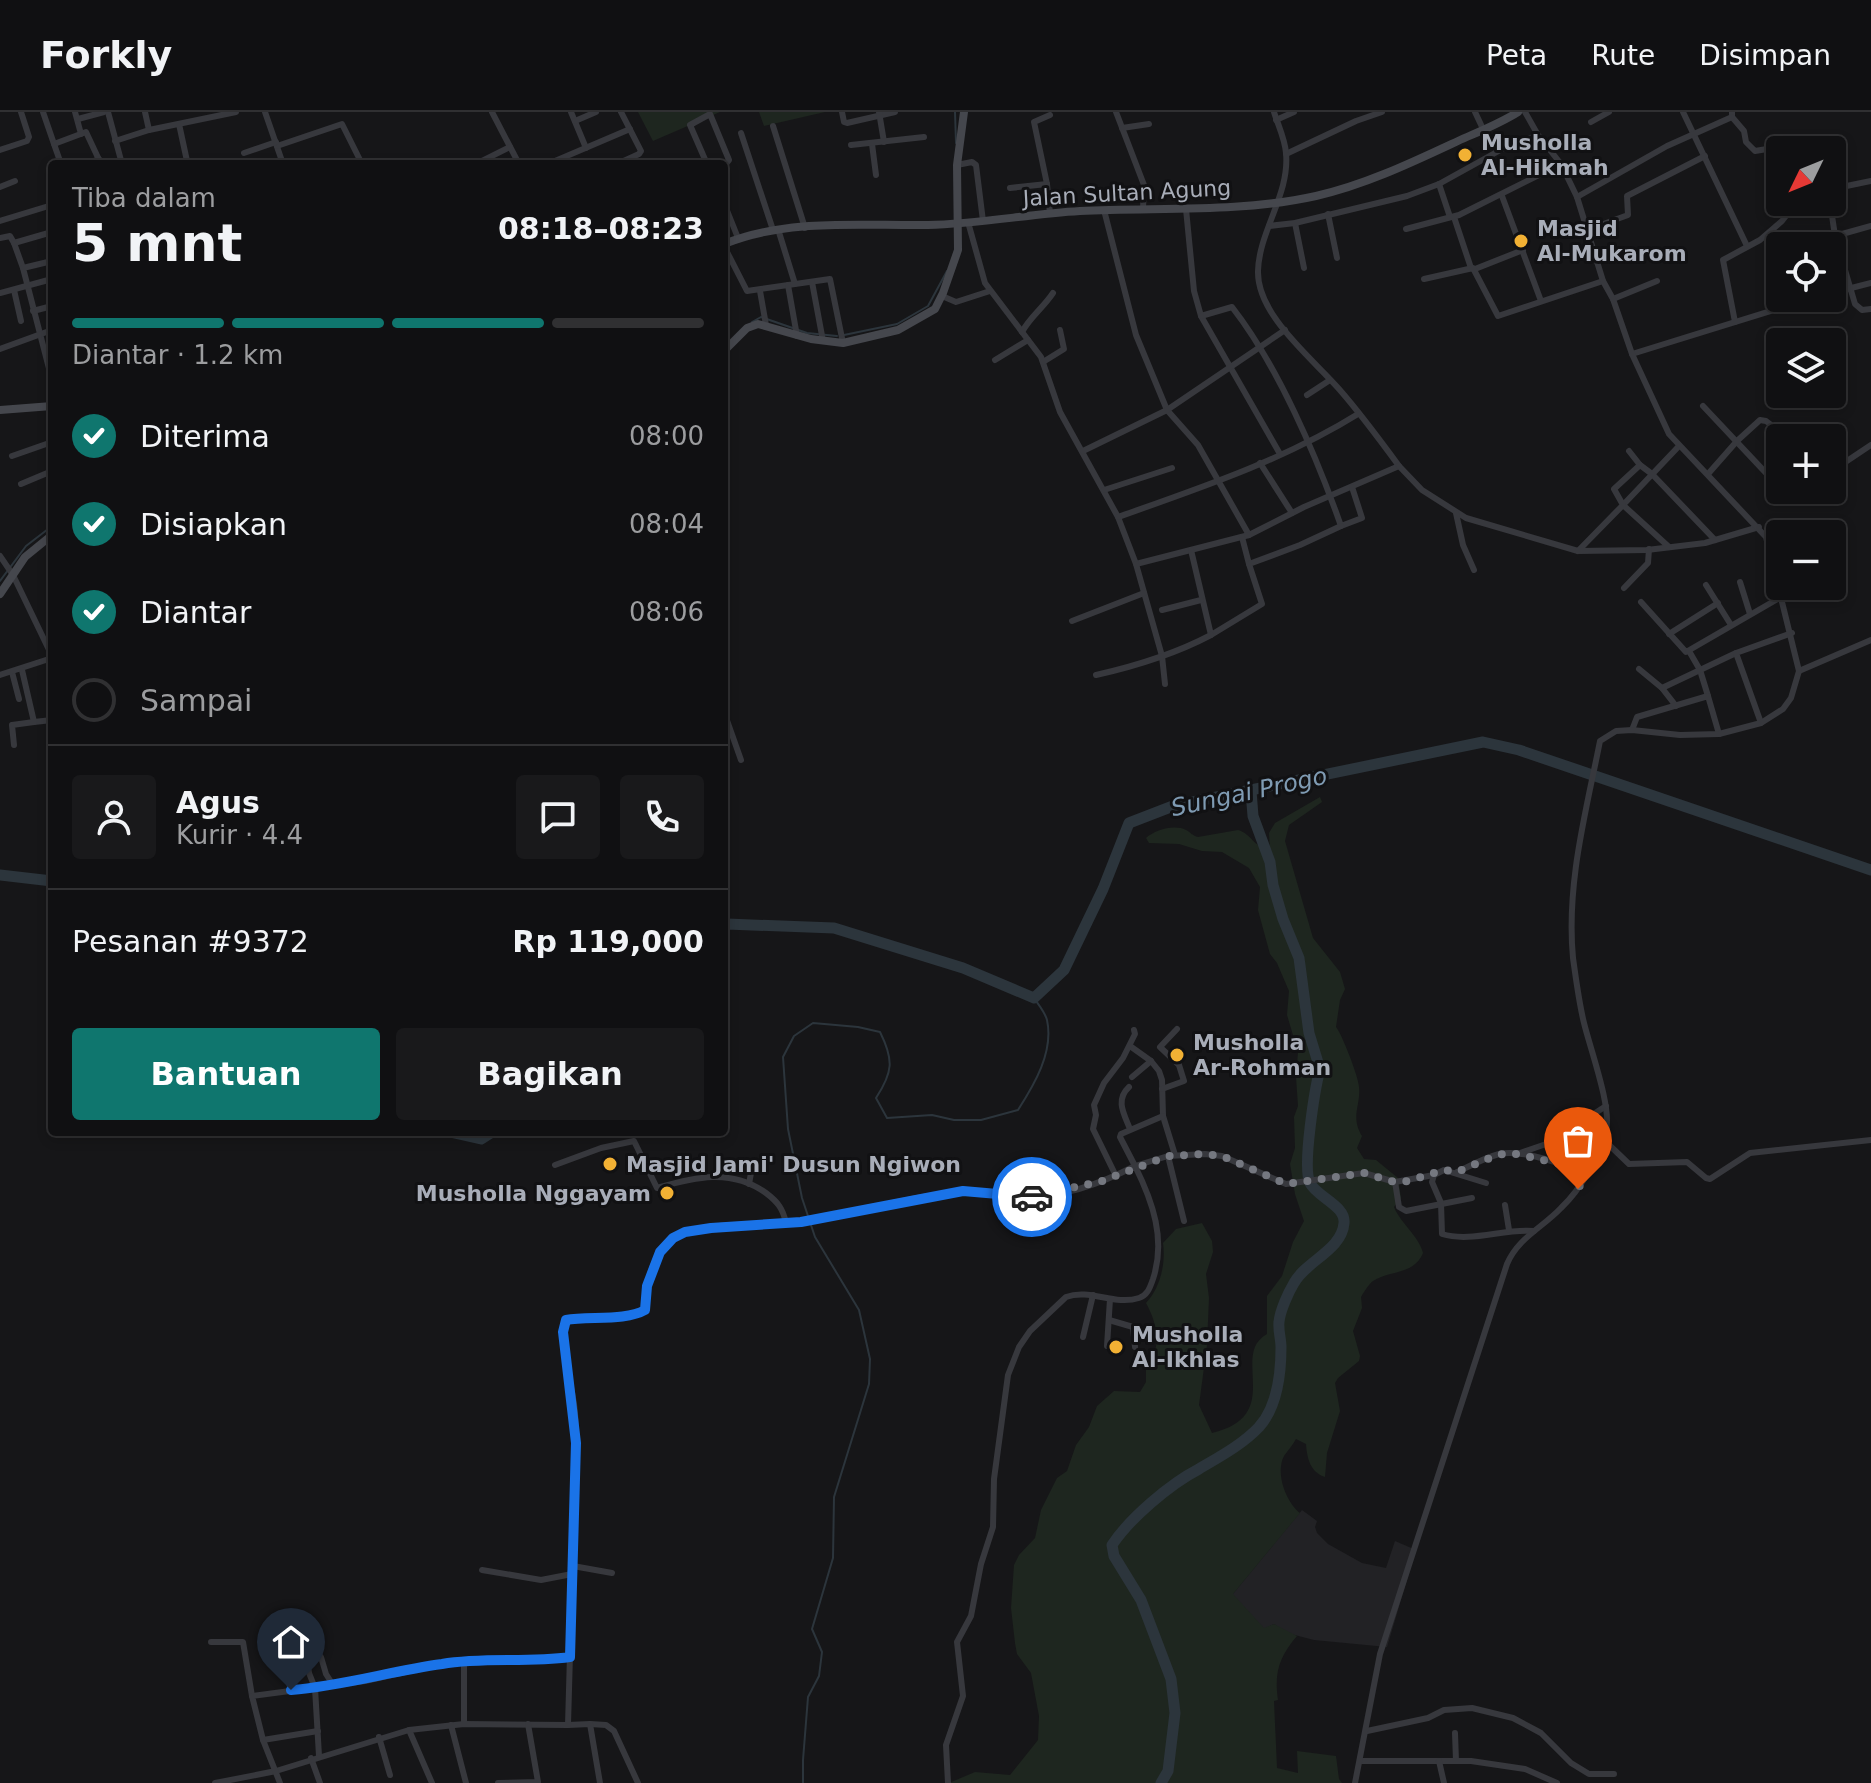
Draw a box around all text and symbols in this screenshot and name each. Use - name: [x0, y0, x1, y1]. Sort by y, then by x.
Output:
- text: Forkly: [40, 33, 172, 77]
- text: Peta: [1486, 39, 1547, 72]
- text: Rute: [1591, 39, 1655, 72]
- text: Disimpan: [1699, 39, 1831, 72]
- place label: Musholla Al-Hikmah: [1481, 130, 1609, 180]
- north arrow: [1766, 136, 1846, 216]
- map controls: [1766, 136, 1846, 600]
- marker: Musholla Al-Hikmah: [1456, 146, 1474, 164]
- street label: Jalan Sultan Agung: [1020, 175, 1232, 211]
- text: Tiba dalam: [72, 183, 216, 213]
- text: 08:18–08:23: [498, 211, 704, 246]
- text: 5 mnt: [72, 213, 242, 273]
- place label: Masjid Al-Mukarom: [1537, 216, 1687, 266]
- marker: Masjid Al-Mukarom: [1512, 232, 1530, 250]
- button: locate: [1766, 232, 1846, 312]
- button: layers: [1766, 328, 1846, 408]
- text: Diantar · 1.2 km: [72, 340, 283, 370]
- icon: check: [72, 414, 116, 458]
- text: Diterima: [140, 419, 270, 454]
- text: 08:00: [629, 421, 704, 451]
- button: +: [1766, 424, 1846, 504]
- icon: check: [72, 502, 116, 546]
- text: Disiapkan: [140, 507, 287, 542]
- text: 08:04: [629, 509, 704, 539]
- button: −: [1766, 520, 1846, 600]
- icon: check: [72, 590, 116, 634]
- text: Diantar: [140, 595, 251, 630]
- text: 08:06: [629, 597, 704, 627]
- text: Sampai: [140, 683, 252, 718]
- water label: Sungai Progo: [1168, 762, 1330, 822]
- button: person: [72, 775, 156, 859]
- button: chat: [516, 775, 600, 859]
- button: phone: [620, 775, 704, 859]
- text: Agus: [176, 785, 260, 820]
- text: Kurir · 4.4: [176, 820, 303, 850]
- text: Pesanan #9372: [72, 924, 309, 959]
- text: Rp 119,000: [512, 924, 704, 959]
- button: Bantuan: [72, 1028, 380, 1120]
- button: Bagikan: [396, 1028, 704, 1120]
- place label: Musholla Ar-Rohman: [1193, 1030, 1331, 1080]
- marker: Musholla Ar-Rohman: [1168, 1046, 1186, 1064]
- pin: [1544, 1107, 1612, 1189]
- icon: bag: [1556, 1119, 1600, 1163]
- place label: Masjid Jami' Dusun Ngiwon: [626, 1152, 961, 1177]
- marker: Masjid Jami' Dusun Ngiwon: [601, 1155, 619, 1173]
- courier: [992, 1157, 1072, 1237]
- icon: car: [1010, 1175, 1054, 1219]
- place label: Musholla Nggayam: [416, 1181, 651, 1206]
- marker: Musholla Nggayam: [658, 1184, 676, 1202]
- place label: Musholla Al-Ikhlas: [1132, 1322, 1243, 1372]
- marker: Musholla Al-Ikhlas: [1107, 1338, 1125, 1356]
- pin: [257, 1608, 325, 1690]
- icon: home: [269, 1620, 313, 1664]

